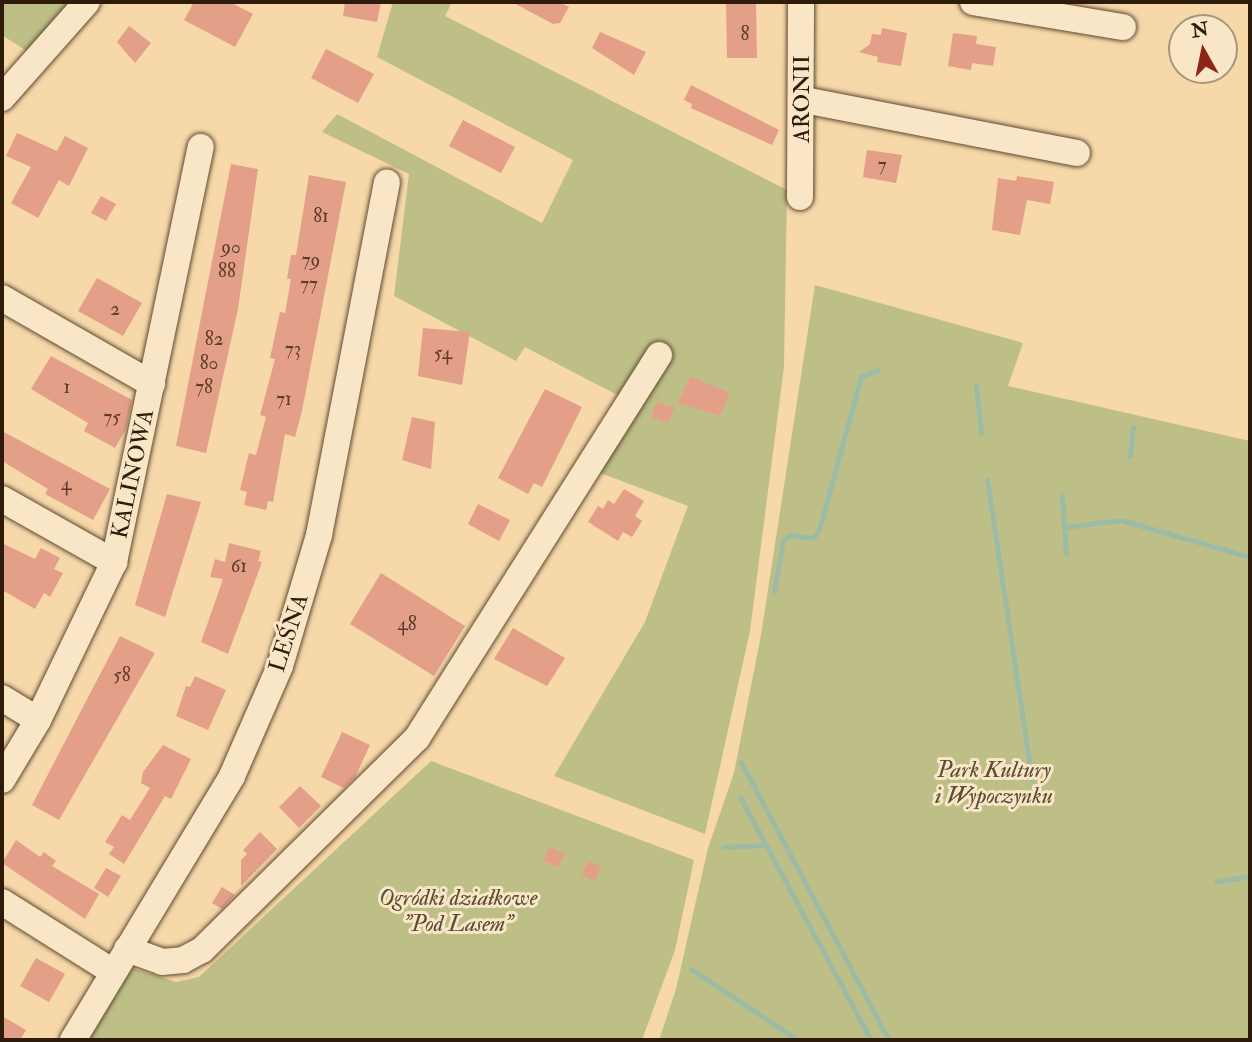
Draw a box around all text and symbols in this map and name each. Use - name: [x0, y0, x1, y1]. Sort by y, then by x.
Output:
- north arrow: [1168, 14, 1238, 84]
- text: N: [1190, 17, 1210, 43]
- house number: 8: [741, 24, 749, 46]
- street label: ARONII: [788, 55, 816, 143]
- house number: 7: [878, 155, 886, 177]
- house number: 81: [313, 206, 329, 228]
- house number: 90: [221, 237, 241, 259]
- house number: 79: [302, 250, 320, 272]
- house number: 88: [218, 261, 236, 283]
- house number: 77: [300, 274, 318, 296]
- house number: 2: [110, 299, 120, 321]
- house number: 82: [205, 329, 223, 351]
- house number: 73: [285, 339, 301, 361]
- house number: 54: [434, 343, 452, 365]
- house number: 80: [200, 353, 218, 375]
- house number: 1: [64, 377, 70, 399]
- house number: 78: [195, 377, 213, 399]
- house number: 71: [276, 389, 292, 411]
- house number: 75: [103, 407, 121, 429]
- street label: KALINOWA: [106, 407, 160, 541]
- house number: 4: [61, 474, 71, 496]
- house number: 61: [231, 556, 247, 578]
- street label: LEŚNA: [263, 590, 315, 676]
- house number: 48: [397, 614, 417, 636]
- house number: 58: [113, 665, 131, 687]
- park label: Park Kultury i Wypoczynku: [935, 756, 1053, 810]
- park label: Ogródki działkowe "Pod Lasem": [379, 884, 537, 938]

